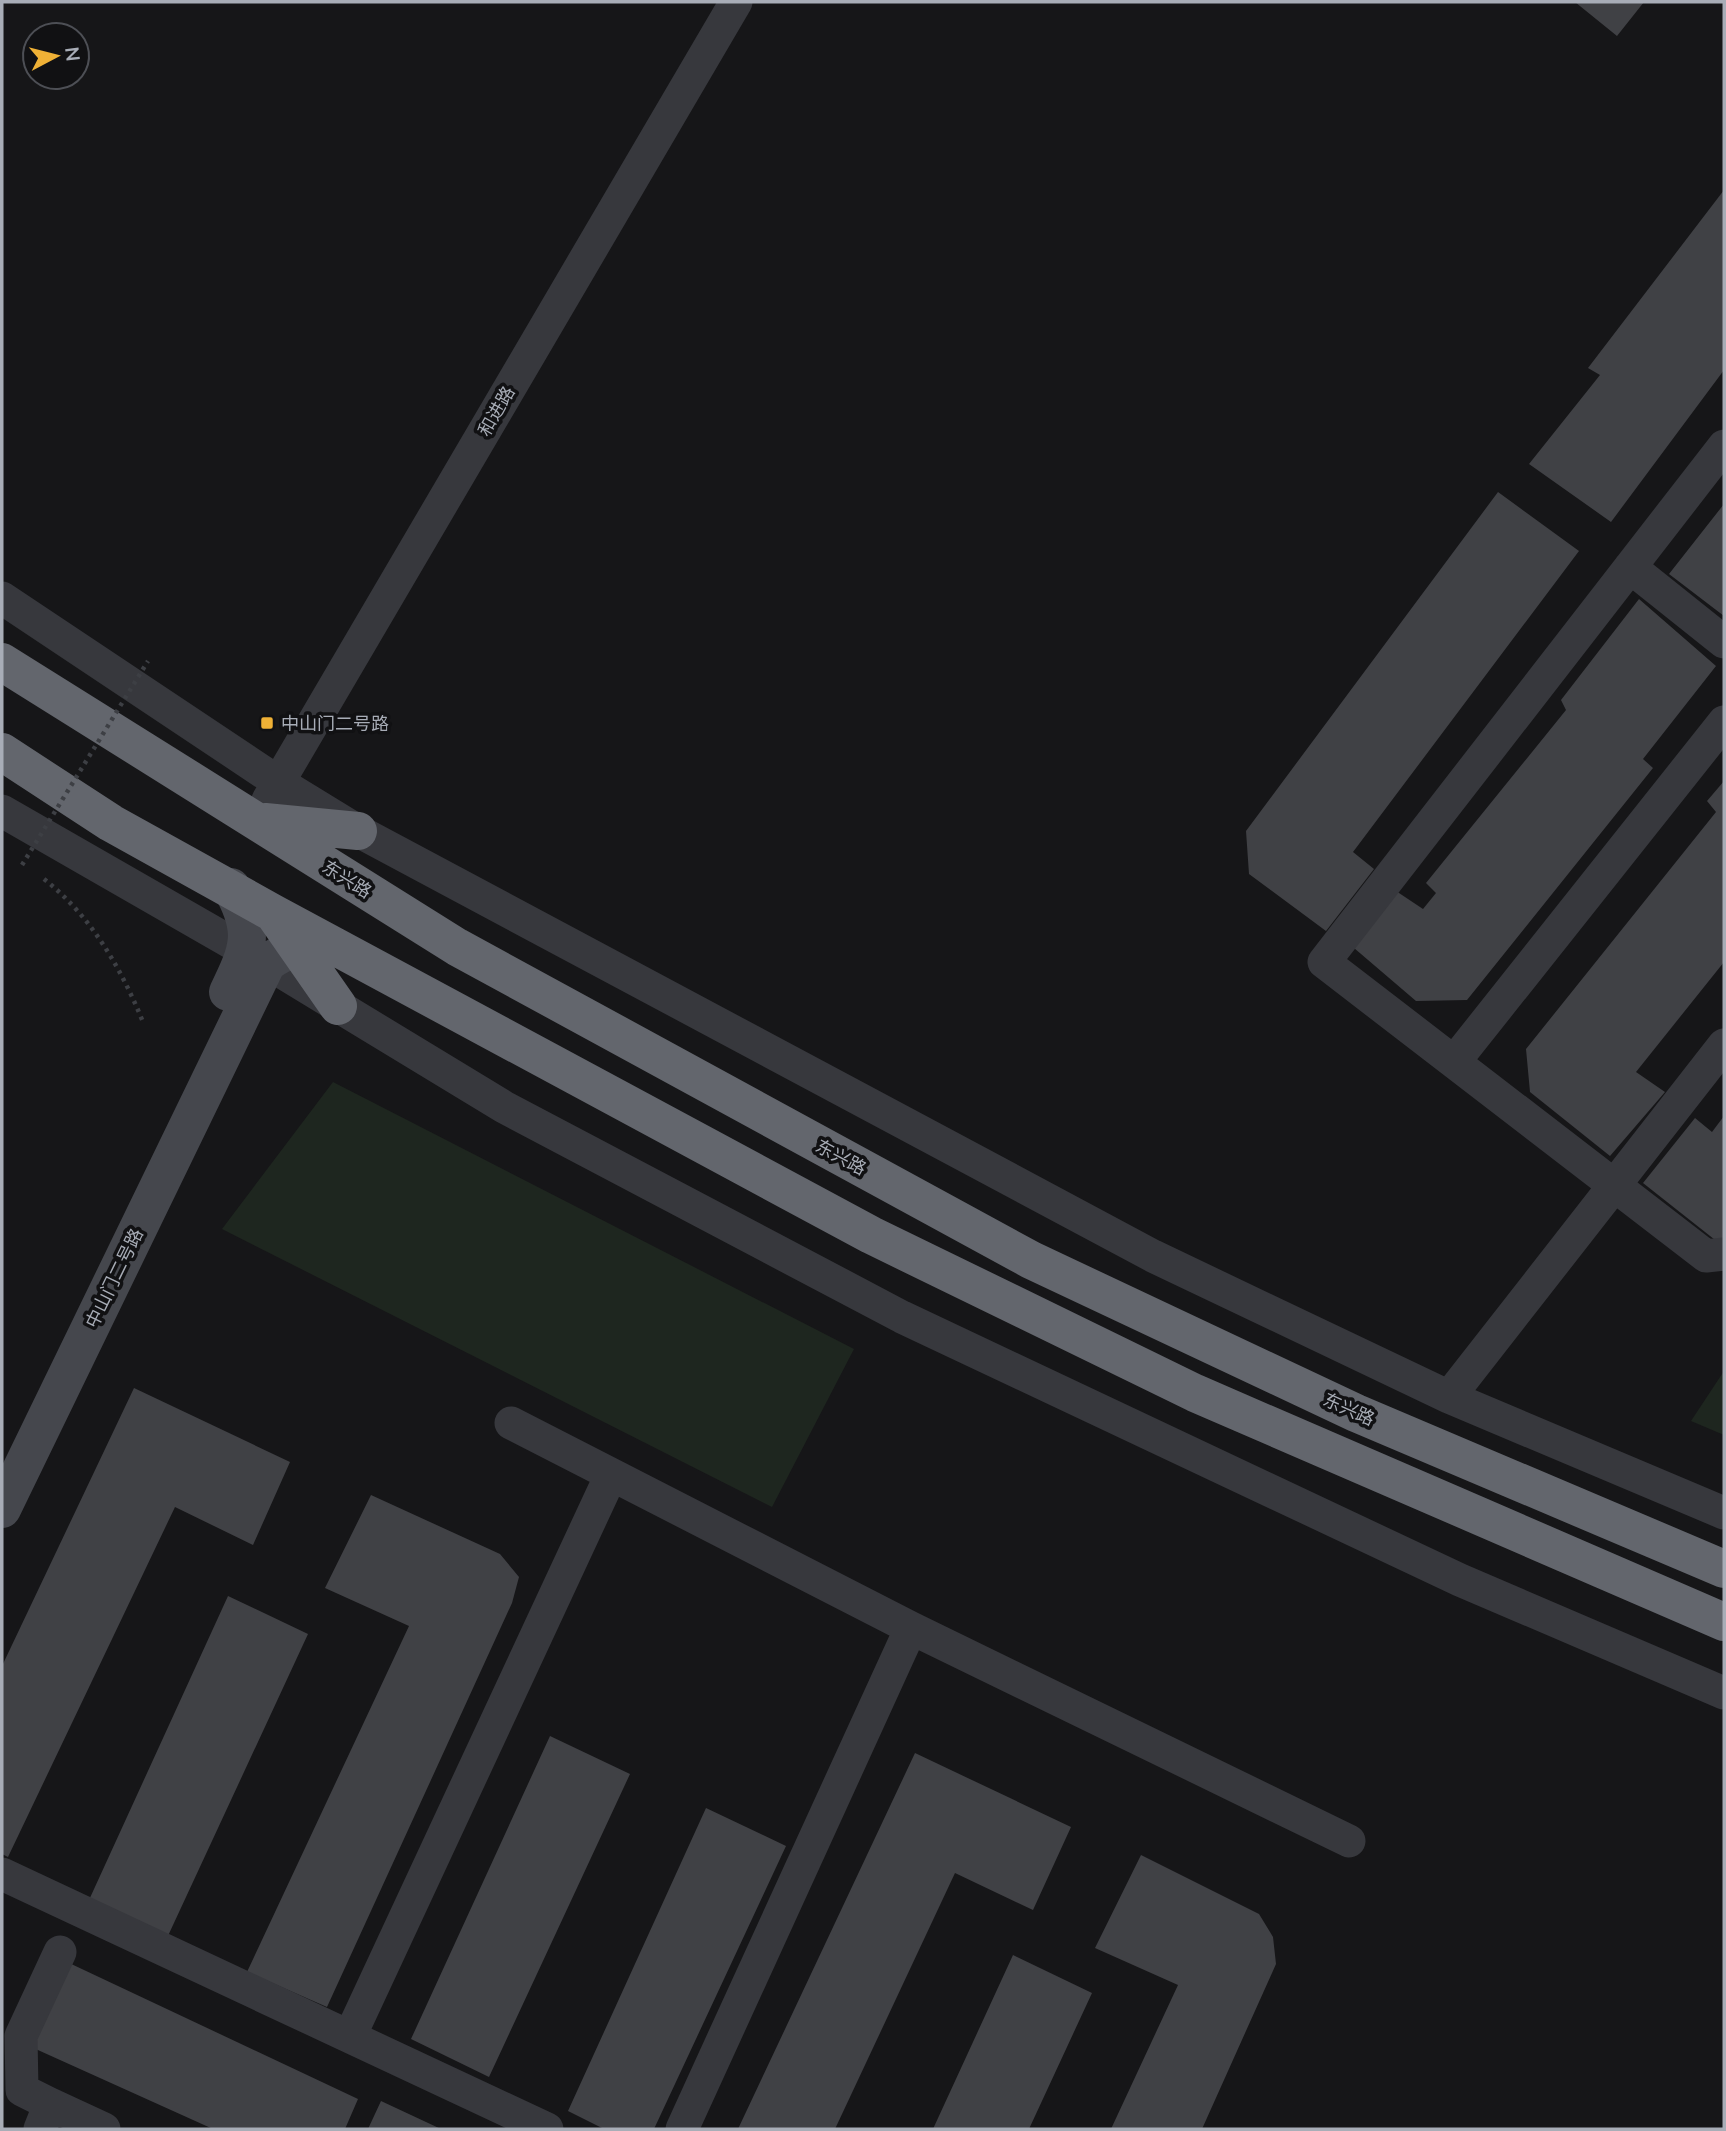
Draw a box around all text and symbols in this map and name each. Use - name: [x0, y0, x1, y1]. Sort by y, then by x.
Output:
- north arrow: [21, 21, 91, 91]
- text: N: [60, 45, 86, 63]
- street label: 和进路: [473, 382, 519, 440]
- place label: 中山门二号路: [281, 712, 389, 735]
- marker: 中山门二号路: [259, 715, 275, 731]
- street label: 东兴路: [318, 855, 376, 903]
- street label: 东兴路: [812, 1134, 870, 1180]
- street label: 中山门二号路: [80, 1224, 148, 1332]
- street label: 东兴路: [1320, 1388, 1378, 1430]

